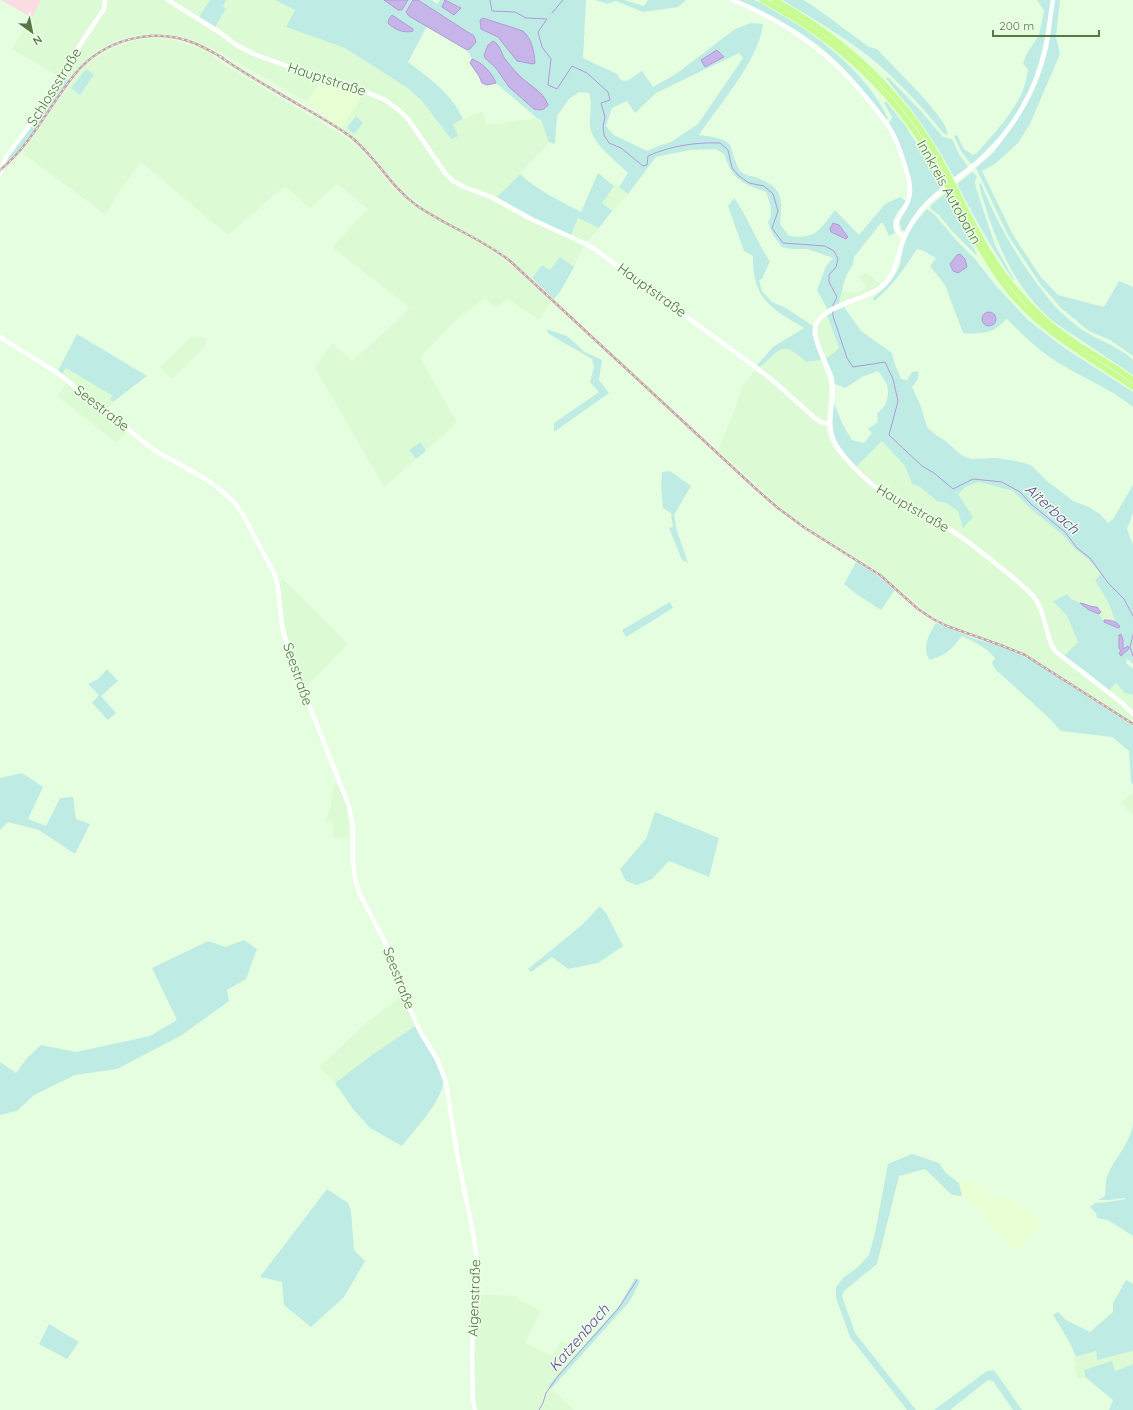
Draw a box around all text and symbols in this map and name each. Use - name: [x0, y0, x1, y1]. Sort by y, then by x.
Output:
- north arrow: [12, 12, 52, 52]
- scale bar: [993, 12, 1099, 38]
- text: 200 m: [999, 18, 1034, 33]
- text: N: [30, 32, 45, 48]
- street label: Schlossstraße: [23, 44, 85, 130]
- street label: Hauptstraße: [286, 58, 369, 100]
- street label: Innkreis Autobahn: [913, 137, 985, 247]
- street label: Hauptstraße: [614, 259, 690, 321]
- street label: Seestraße: [71, 381, 133, 435]
- water label: Aiterbach: [1021, 479, 1084, 538]
- street label: Hauptstraße: [873, 480, 953, 536]
- street label: Seestraße: [279, 640, 317, 708]
- street label: Seestraße: [379, 944, 419, 1012]
- street label: Aigenstraße: [464, 1259, 484, 1337]
- water label: Katzenbach: [544, 1300, 613, 1375]

